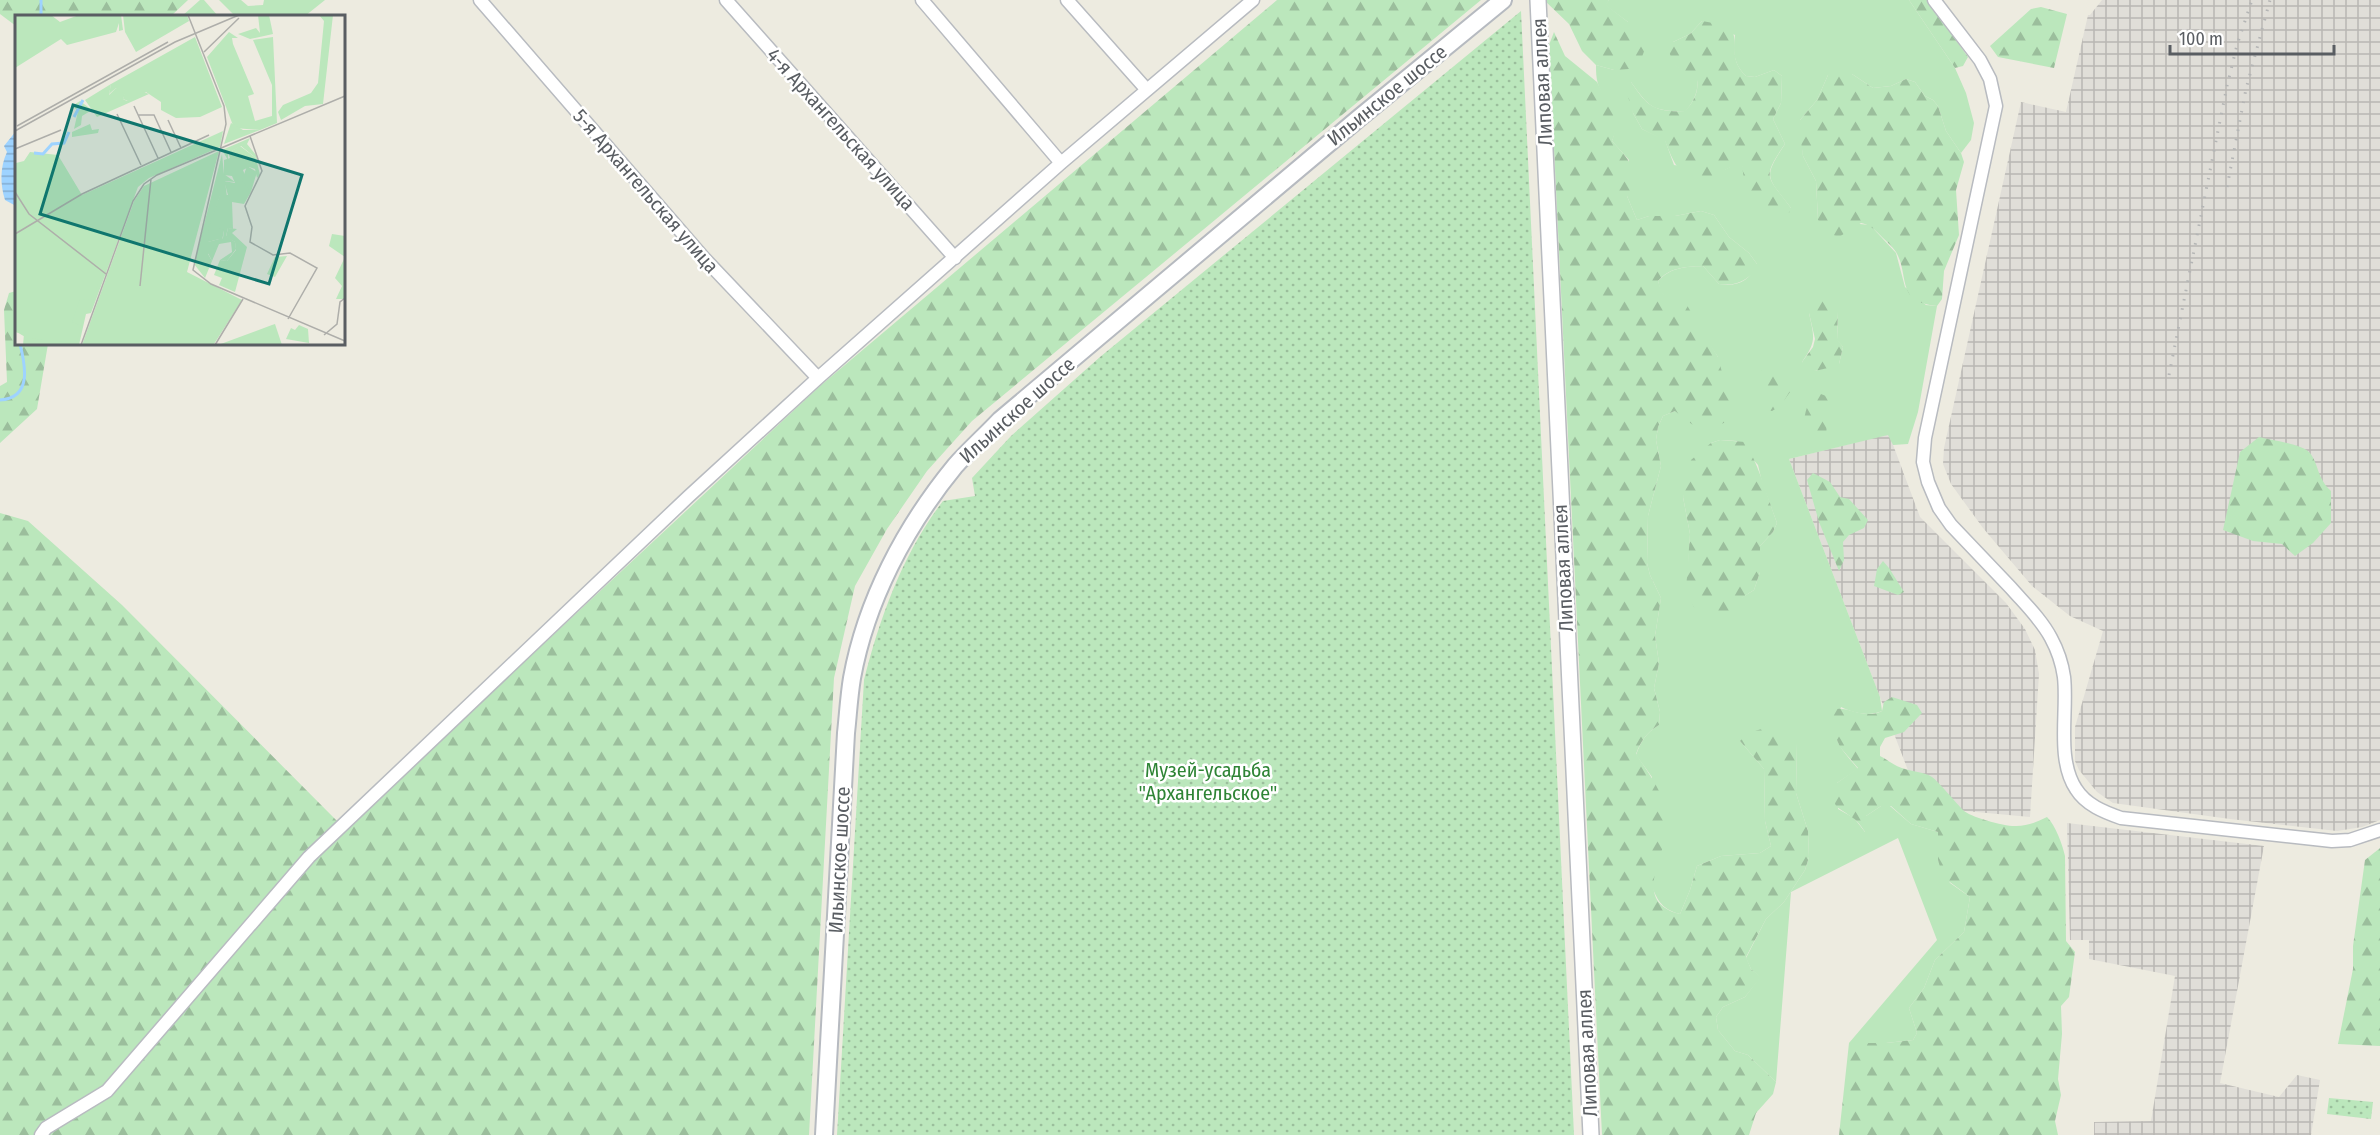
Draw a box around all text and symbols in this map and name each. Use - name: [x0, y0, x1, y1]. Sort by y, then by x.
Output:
- inset map: [15, 15, 345, 345]
- street label: Липовая аллея: [1527, 18, 1557, 146]
- scale bar: [2170, 18, 2334, 56]
- text: 100 m: [2179, 28, 2223, 50]
- street label: Ильинское шоссе: [1322, 39, 1452, 151]
- street label: 4-я Архангельская улица: [762, 43, 920, 215]
- street label: 5-я Архангельская улица: [568, 104, 724, 278]
- street label: Ильинское шоссе: [954, 352, 1080, 468]
- street label: Липовая аллея: [1548, 504, 1578, 632]
- park label: Музей-усадьба "Архангельское": [1139, 758, 1277, 805]
- street label: Ильинское шоссе: [823, 786, 855, 934]
- street label: Липовая аллея: [1572, 989, 1602, 1117]

